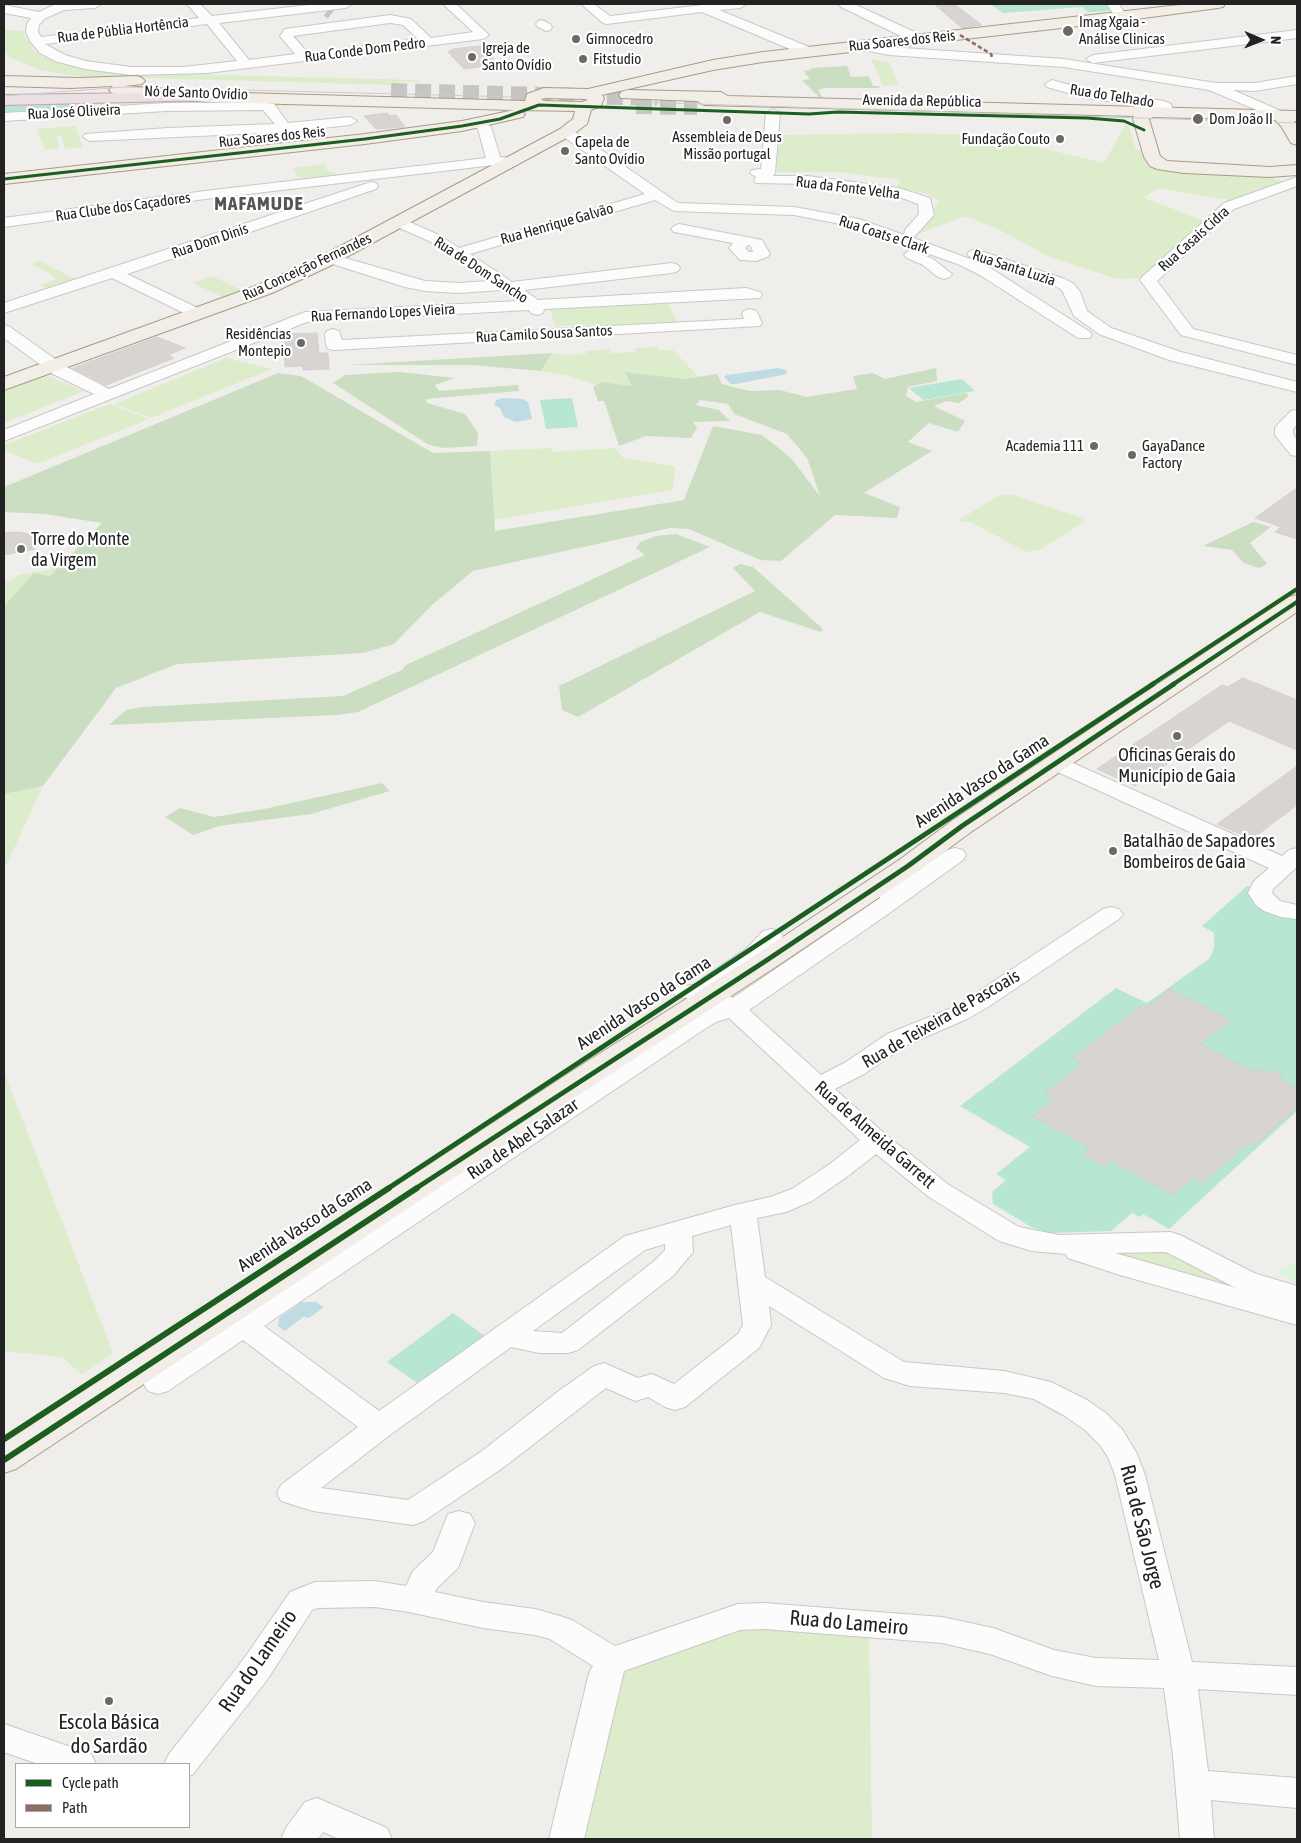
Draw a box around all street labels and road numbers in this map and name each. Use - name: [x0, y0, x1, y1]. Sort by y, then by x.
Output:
- street label: Rua de Públia Hortência: [56, 13, 190, 47]
- street label: Rua Soares dos Reis: [848, 26, 956, 56]
- street label: Rua Conde Dom Pedro: [304, 34, 426, 66]
- street label: Rua do Telhado: [1069, 80, 1155, 112]
- street label: Nó de Santo Ovídio: [144, 82, 248, 104]
- street label: Avenida da República: [862, 91, 982, 111]
- street label: Rua José Oliveira: [27, 101, 121, 123]
- street label: Rua Soares dos Reis: [218, 122, 326, 152]
- street label: Rua da Fonte Velha: [795, 173, 901, 203]
- street label: Rua Clube dos Caçadores: [54, 189, 192, 225]
- street label: Rua Henrique Galvão: [499, 199, 615, 249]
- street label: Rua Casais Cidra: [1155, 203, 1233, 275]
- street label: Rua Coats e Clark: [837, 212, 931, 258]
- street label: Rua Dom Dinis: [169, 219, 251, 263]
- street label: Rua Conceição Fernandes: [240, 229, 374, 305]
- street label: Rua de Dom Sancho: [431, 233, 531, 307]
- street label: Rua Santa Luzia: [970, 246, 1058, 290]
- street label: Rua Fernando Lopes Vieira: [310, 300, 456, 326]
- street label: Rua Camilo Sousa Santos: [475, 321, 613, 347]
- street label: Avenida Vasco da Gama: [911, 730, 1053, 832]
- street label: Avenida Vasco da Gama: [573, 952, 715, 1054]
- street label: Rua de Teixeira de Pascoais: [858, 965, 1024, 1073]
- street label: Rua de Almeida Garrett: [810, 1077, 940, 1193]
- street label: Rua de Abel Salazar: [463, 1094, 583, 1184]
- street label: Avenida Vasco da Gama: [234, 1174, 376, 1276]
- street label: Rua de São Jorge: [1114, 1462, 1170, 1592]
- street label: Rua do Lameiro: [213, 1605, 303, 1717]
- street label: Rua do Lameiro: [788, 1605, 910, 1641]

